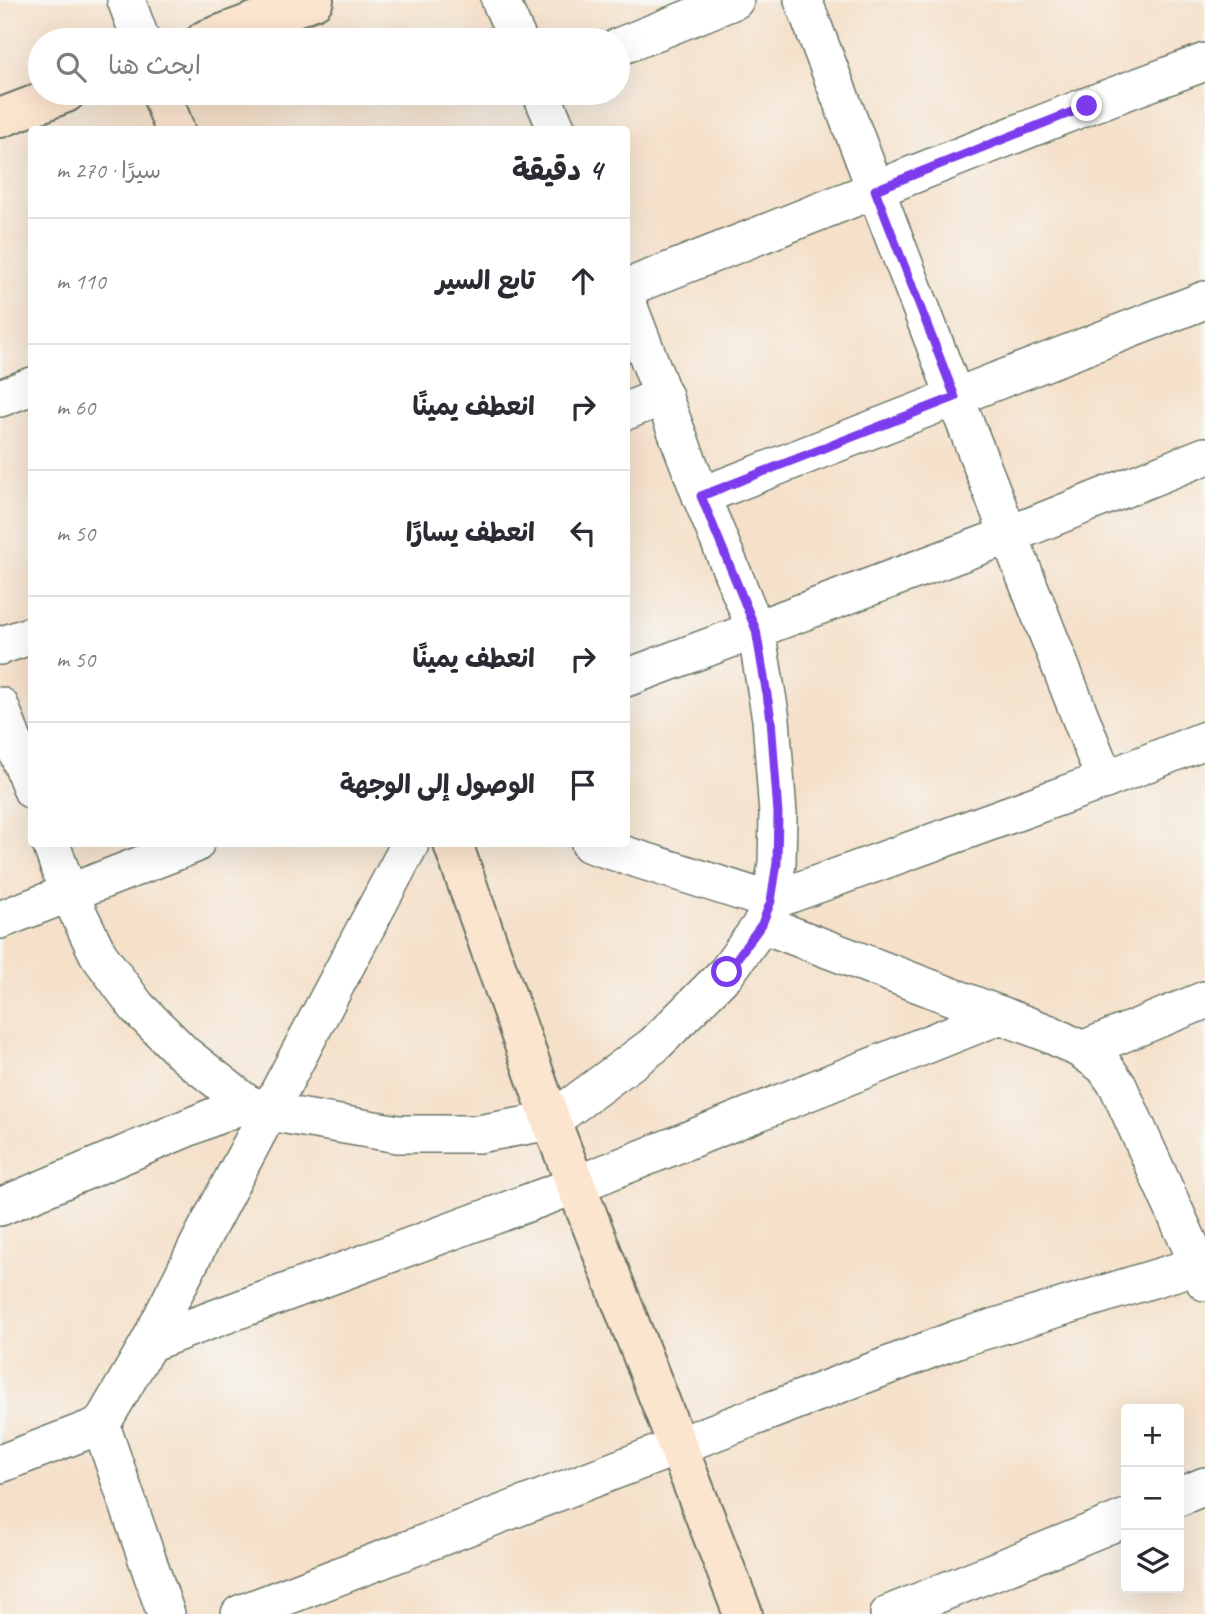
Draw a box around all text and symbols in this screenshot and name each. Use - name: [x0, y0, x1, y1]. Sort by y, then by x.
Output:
- search box: [28, 28, 630, 105]
- icon: search: [52, 48, 90, 86]
- text: ابحث هنا: [108, 49, 201, 82]
- route end: [1071, 90, 1102, 121]
- text: 4 دقيقة: [512, 151, 602, 189]
- text: سيرًا · 270 m: [56, 156, 161, 185]
- icon: ahead: [564, 262, 602, 300]
- text: تابع السير: [436, 264, 535, 297]
- text: 110 m: [56, 267, 106, 296]
- icon: right: [564, 388, 602, 426]
- text: انعطف يمينًا: [413, 390, 535, 423]
- text: 60 m: [56, 393, 95, 422]
- icon: left: [564, 514, 602, 552]
- text: انعطف يسارًا: [406, 516, 535, 549]
- text: 50 m: [56, 519, 95, 548]
- icon: right: [564, 640, 602, 678]
- text: انعطف يمينًا: [413, 642, 535, 675]
- text: 50 m: [56, 645, 95, 674]
- icon: arrive: [564, 766, 602, 804]
- text: الوصول إلى الوجهة: [340, 768, 535, 801]
- route start: [711, 956, 742, 987]
- map controls: [1121, 1404, 1184, 1593]
- button: +: [1121, 1404, 1184, 1467]
- button: −: [1121, 1467, 1184, 1530]
- button: layers: [1121, 1530, 1184, 1593]

